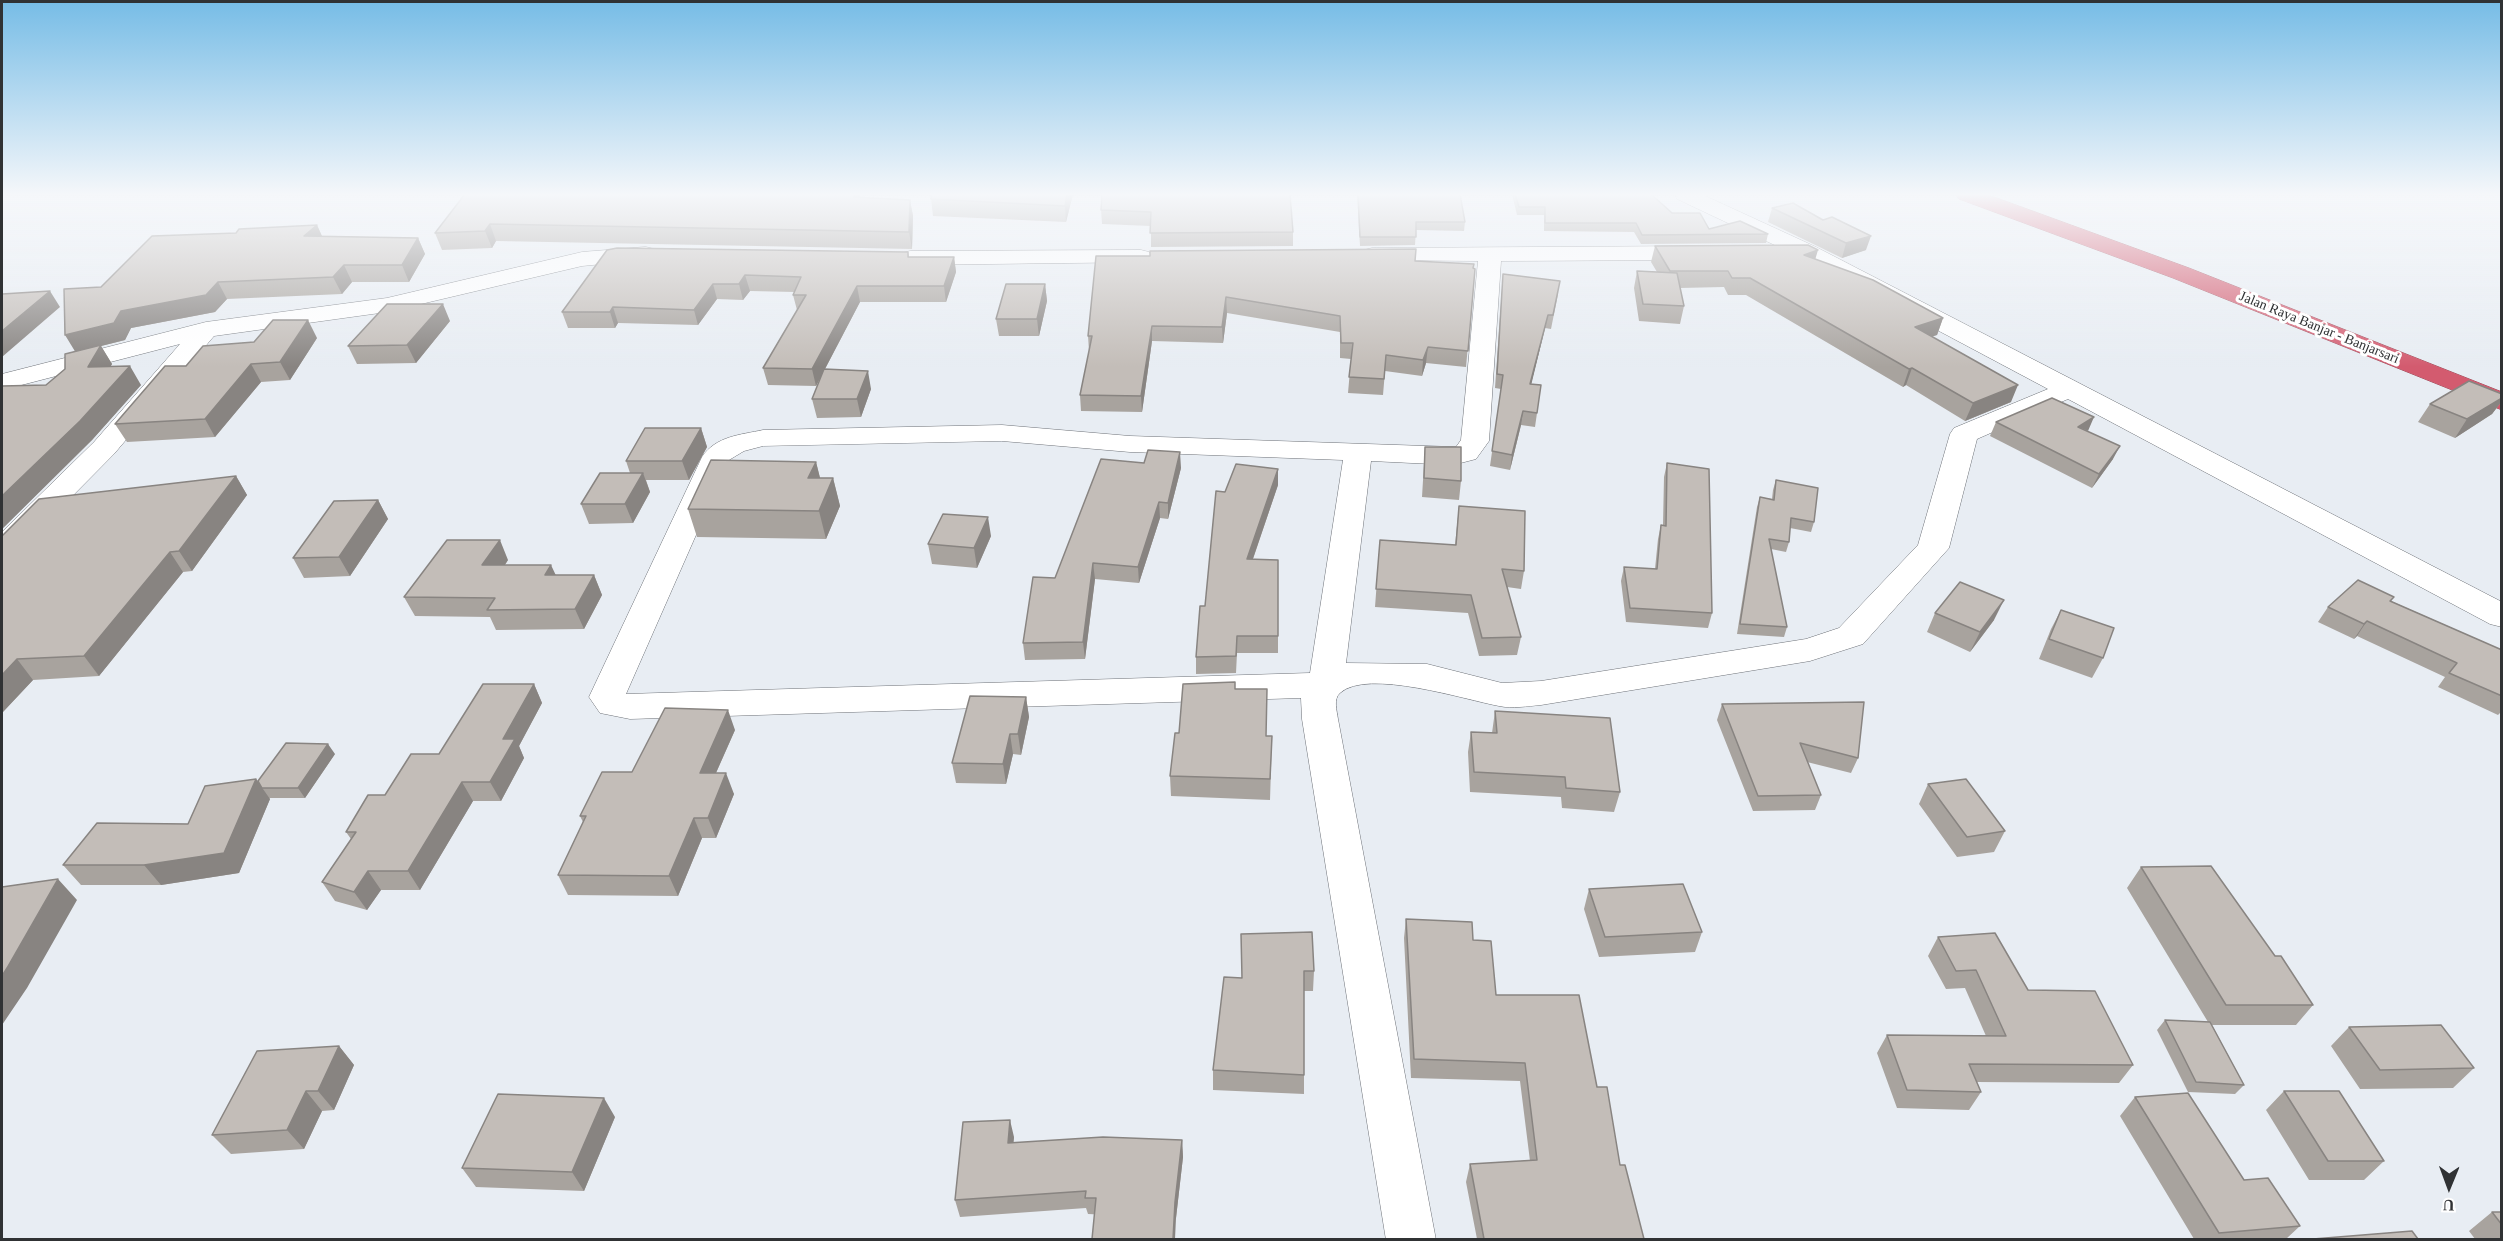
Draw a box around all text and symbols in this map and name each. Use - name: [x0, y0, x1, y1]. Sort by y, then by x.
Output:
- street label: Jalan Raya Banjar - Banjarsari: [2237, 288, 2401, 368]
- north arrow: [2419, 1157, 2479, 1217]
- text: U: [2443, 1197, 2455, 1214]

